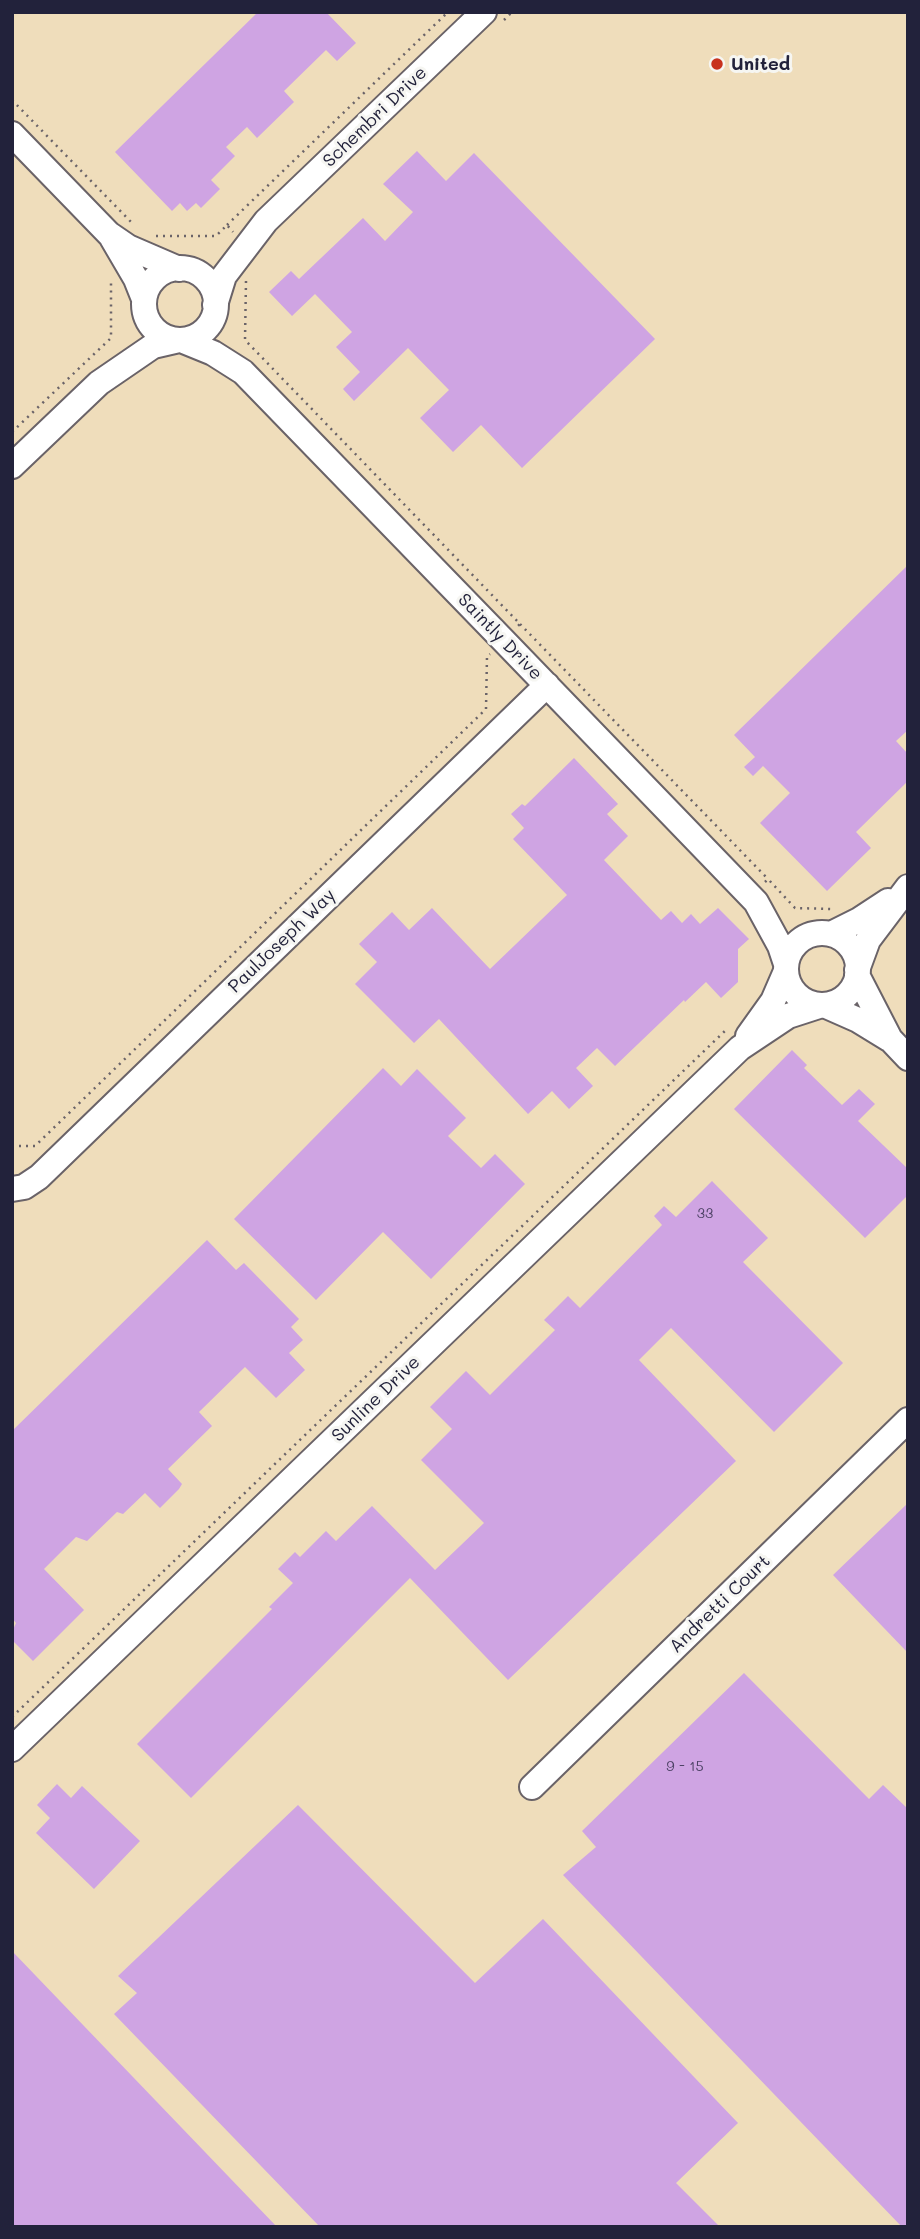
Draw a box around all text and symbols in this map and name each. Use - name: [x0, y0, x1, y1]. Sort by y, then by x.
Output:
- place label: United: [731, 53, 790, 75]
- marker: United: [709, 56, 725, 72]
- street label: Schembri Drive: [319, 62, 431, 172]
- street label: Saintly Drive: [453, 589, 547, 685]
- street label: PaulJoseph Way: [224, 884, 340, 998]
- house number: 33: [697, 1206, 713, 1222]
- street label: Sunline Drive: [327, 1351, 425, 1447]
- street label: Andretti Court: [665, 1551, 775, 1657]
- house number: 9 - 15: [666, 1759, 704, 1775]

